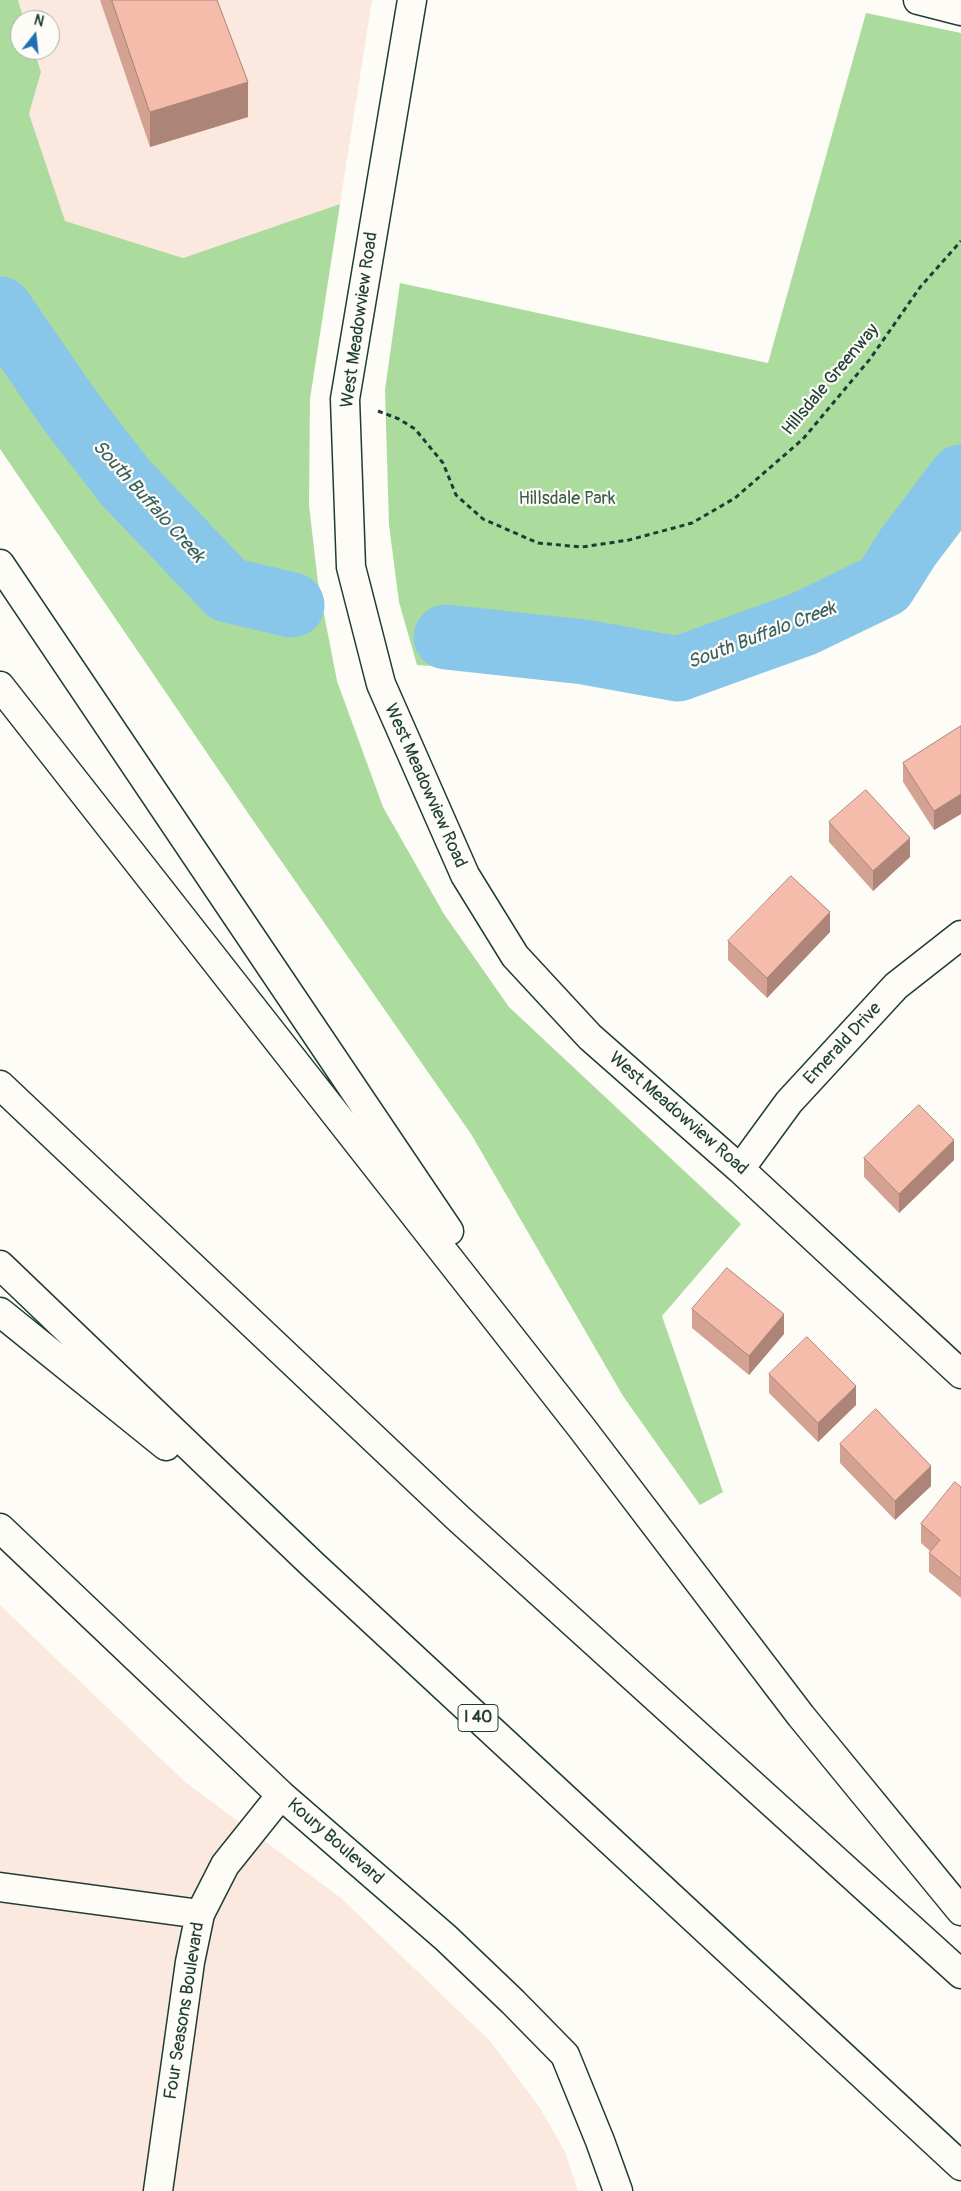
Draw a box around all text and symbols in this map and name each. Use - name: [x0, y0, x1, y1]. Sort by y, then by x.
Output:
- north arrow: [10, 10, 60, 60]
- text: N: [32, 12, 46, 31]
- street label: West Meadowview Road: [337, 231, 383, 409]
- street label: Hillsdale Greenway: [778, 320, 884, 440]
- water label: South Buffalo Creek: [87, 436, 209, 568]
- park label: Hillsdale Park: [519, 488, 615, 510]
- water label: South Buffalo Creek: [685, 597, 839, 675]
- street label: West Meadowview Road: [379, 701, 471, 871]
- street label: Emerald Drive: [799, 998, 887, 1090]
- street label: West Meadowview Road: [604, 1048, 752, 1180]
- road number: I 40: [458, 1705, 498, 1732]
- street label: Koury Boulevard: [282, 1794, 388, 1890]
- street label: Four Seasons Boulevard: [160, 1921, 210, 2101]

